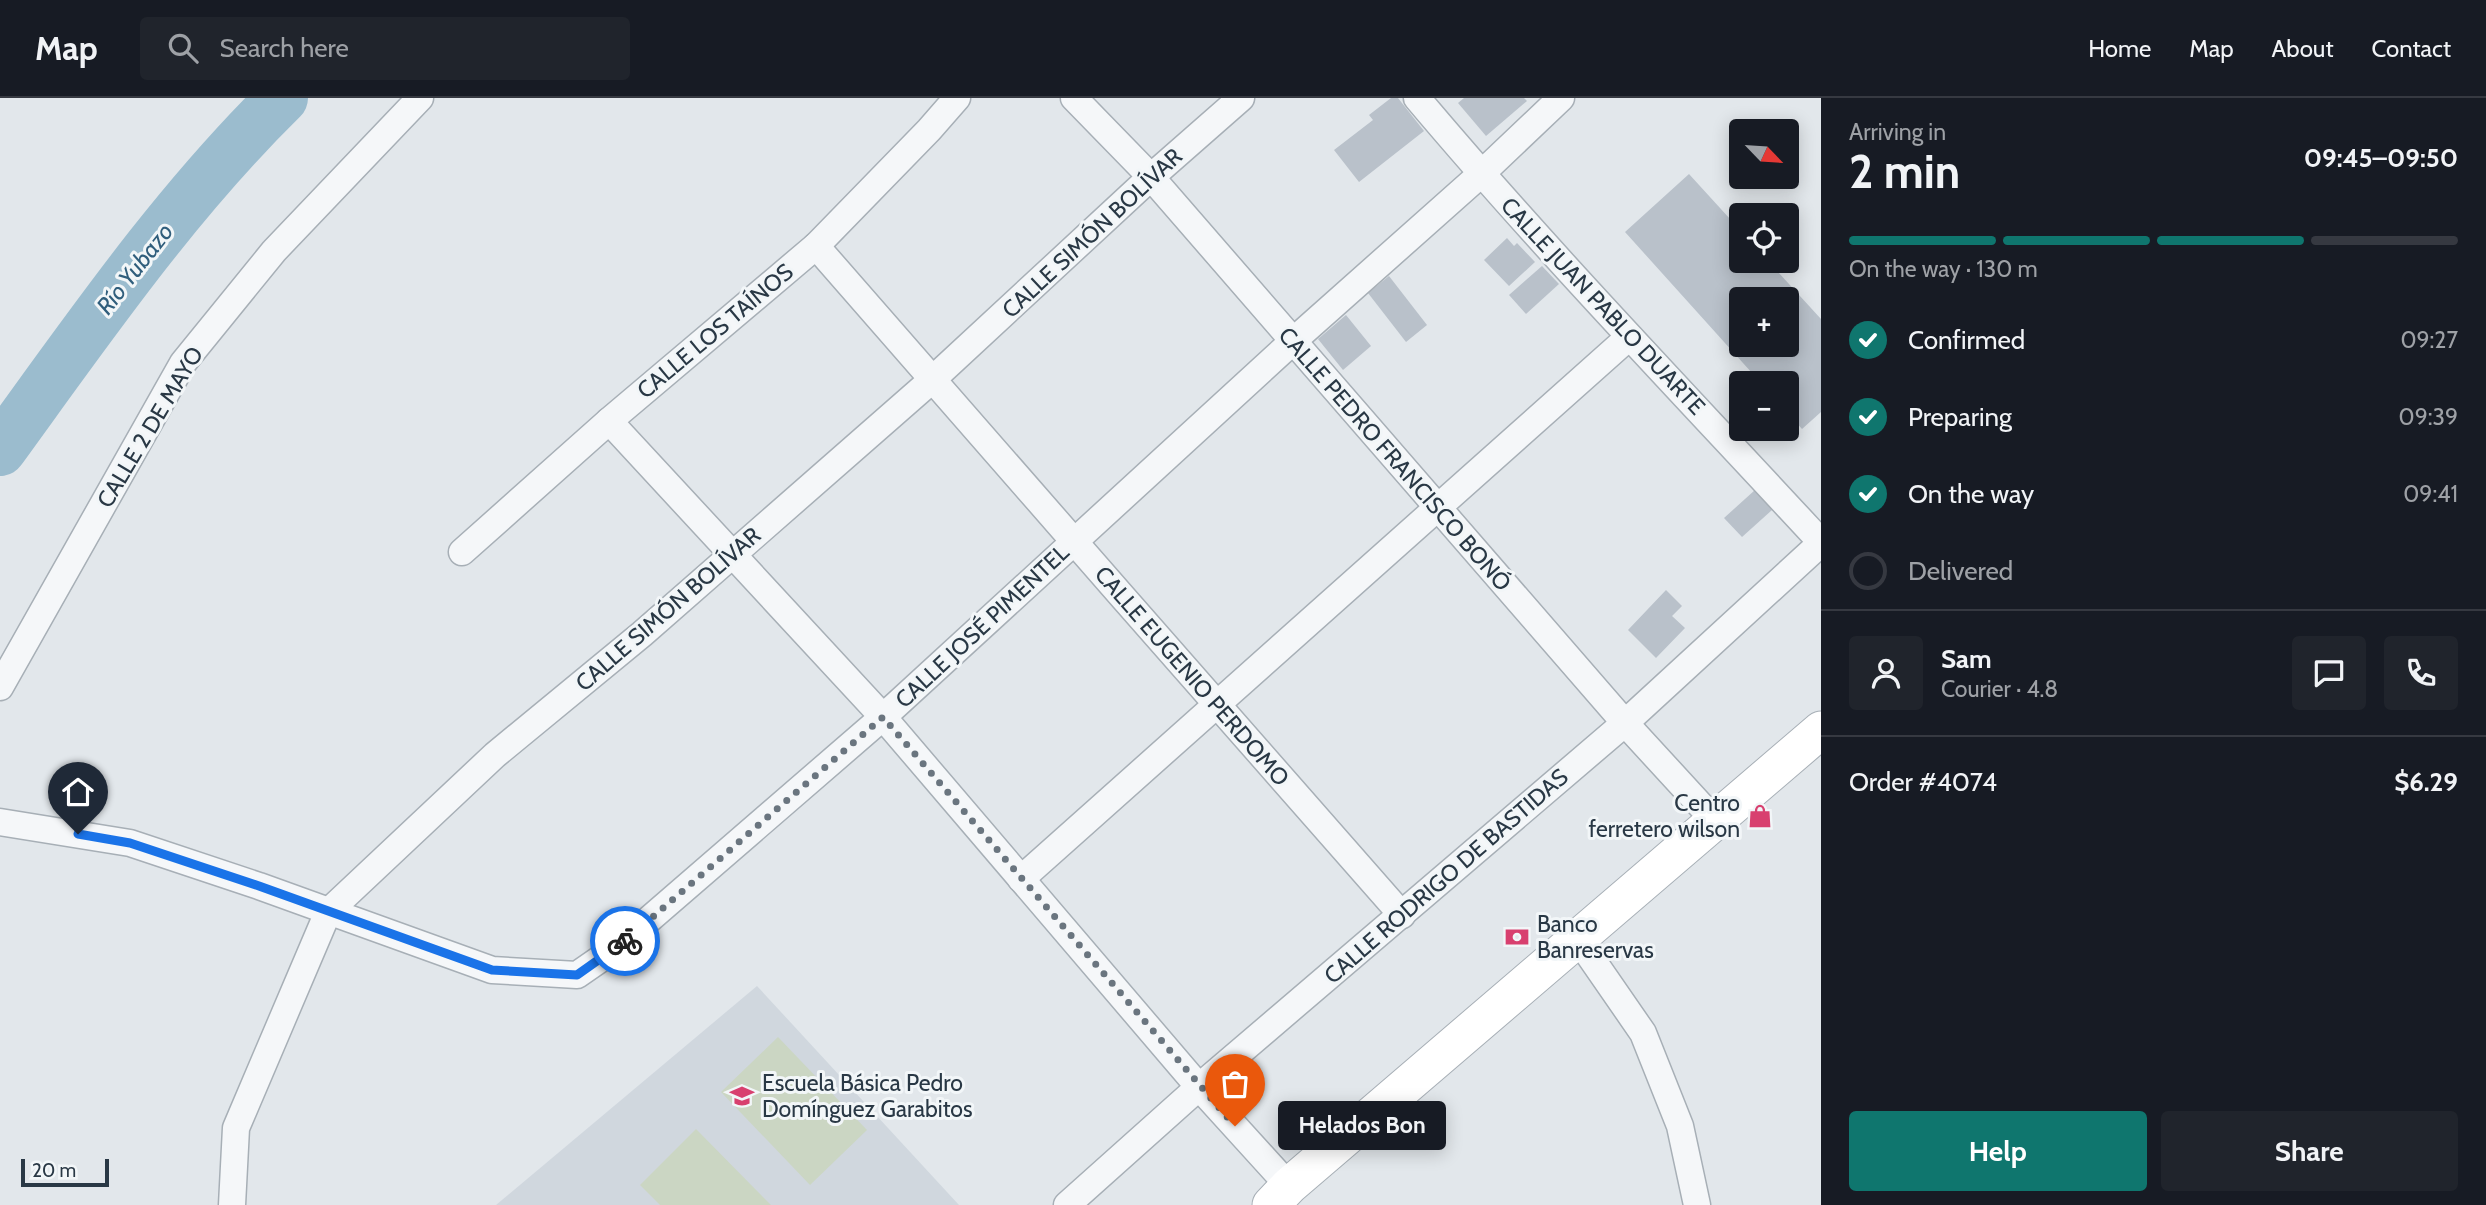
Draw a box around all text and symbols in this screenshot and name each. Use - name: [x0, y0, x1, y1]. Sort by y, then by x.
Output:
- search box: [140, 17, 630, 80]
- text: Map: [35, 28, 98, 68]
- icon: search: [164, 29, 202, 67]
- text: Search here: [220, 32, 349, 64]
- text: Home: [2088, 34, 2151, 63]
- text: Map: [2189, 34, 2234, 63]
- text: About: [2272, 34, 2334, 63]
- text: Contact: [2372, 34, 2451, 63]
- text: Arriving in: [1849, 118, 1946, 146]
- north arrow: [1729, 119, 1799, 189]
- map controls: [1729, 119, 1799, 441]
- street label: CALLE SIMÓN BOLÍVAR: [996, 142, 1188, 324]
- text: 09:45–09:50: [2304, 142, 2458, 174]
- text: 2 min: [1849, 144, 1960, 200]
- street label: CALLE JUAN PABLO DUARTE: [1495, 192, 1711, 420]
- button: locate: [1729, 203, 1799, 273]
- water label: Río Yubazo: [90, 217, 179, 320]
- text: On the way · 130 m: [1849, 255, 2038, 283]
- street label: CALLE LOS TAÍNOS: [631, 257, 799, 404]
- button: +: [1729, 287, 1799, 357]
- street label: CALLE PEDRO FRANCISCO BONÓ: [1273, 321, 1517, 597]
- icon: check: [1849, 321, 1887, 359]
- text: Confirmed: [1908, 324, 2025, 356]
- text: 09:27: [2400, 326, 2458, 354]
- street label: CALLE 2 DE MAYO: [91, 341, 209, 513]
- button: −: [1729, 371, 1799, 441]
- icon: check: [1849, 398, 1887, 436]
- text: Preparing: [1908, 401, 2012, 433]
- text: 09:39: [2399, 403, 2458, 431]
- icon: check: [1849, 475, 1887, 513]
- text: On the way: [1908, 478, 2034, 510]
- text: 09:41: [2403, 480, 2458, 508]
- street label: CALLE SIMÓN BOLÍVAR: [569, 520, 766, 697]
- street label: CALLE JOSÉ PIMENTEL: [889, 537, 1075, 714]
- text: Delivered: [1908, 555, 2013, 587]
- street label: CALLE EUGENIO PERDOMO: [1089, 560, 1295, 792]
- button: person: [1849, 636, 1923, 710]
- button: chat: [2292, 636, 2366, 710]
- button: phone: [2384, 636, 2458, 710]
- text: Sam: [1941, 643, 1992, 675]
- text: Courier · 4.8: [1941, 675, 2058, 703]
- pin: [48, 762, 108, 834]
- street label: CALLE RODRIGO DE BASTIDAS: [1318, 762, 1574, 990]
- text: Order #4074: [1849, 766, 1997, 798]
- text: $6.29: [2394, 766, 2458, 798]
- icon: home: [59, 773, 97, 811]
- place label: Centro ferretero wilson: [1589, 789, 1740, 843]
- shop icon: Centro ferretero wilson: [1746, 802, 1774, 830]
- courier: [590, 906, 660, 976]
- place label: Banco Banreservas: [1537, 910, 1654, 964]
- icon: bike: [606, 922, 644, 960]
- bank icon: Banco Banreservas: [1503, 923, 1531, 951]
- pin: [1205, 1054, 1265, 1126]
- icon: bag: [1216, 1065, 1254, 1103]
- place label: Escuela Básica Pedro Domínguez Garabitos: [762, 1069, 973, 1123]
- school or university icon: Escuela Básica Pedro Domínguez Garabitos: [728, 1082, 756, 1110]
- callout: Helados Bon: [1277, 1102, 1445, 1150]
- text: Helados Bon: [1298, 1111, 1426, 1139]
- button: Help: [1849, 1111, 2147, 1191]
- button: Share: [2161, 1111, 2458, 1191]
- scale bar: [21, 1156, 108, 1188]
- text: 20 m: [32, 1159, 76, 1182]

